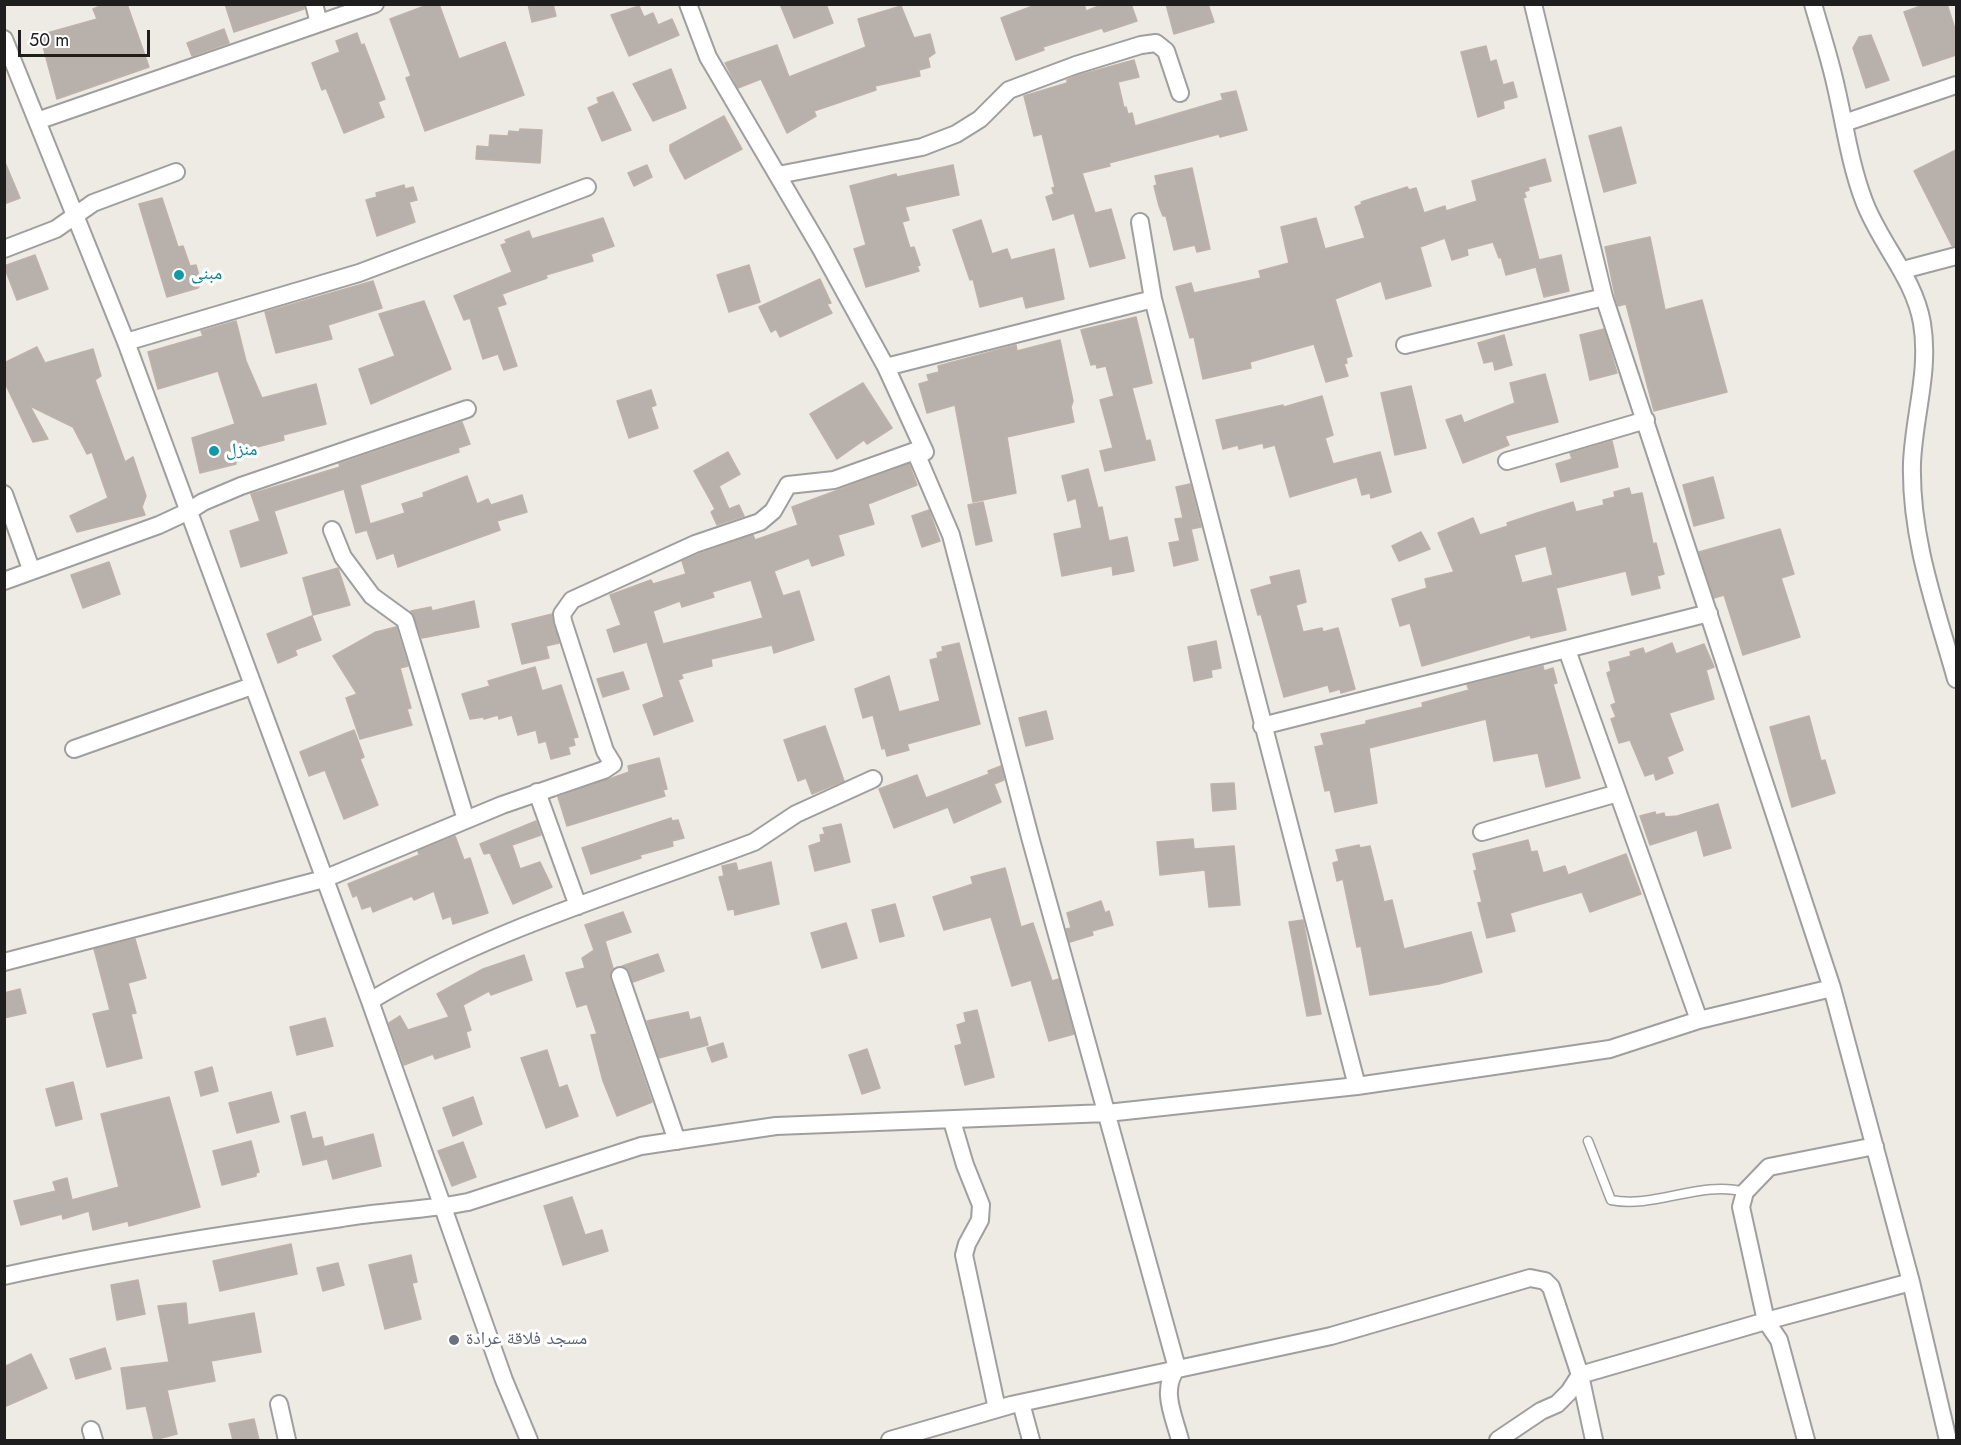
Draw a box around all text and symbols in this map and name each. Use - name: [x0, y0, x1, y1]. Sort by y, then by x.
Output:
- scale bar: [21, 18, 153, 56]
- text: 50 m: [29, 27, 69, 53]
- place label: مبنى: [191, 264, 222, 286]
- marker: مبنى: [172, 268, 186, 282]
- place label: منزل: [226, 440, 257, 462]
- marker: منزل: [207, 444, 221, 458]
- place label: مسجد فلاقة عرادة: [466, 1329, 587, 1351]
- marker: مسجد فلاقة عرادة: [447, 1333, 461, 1347]

